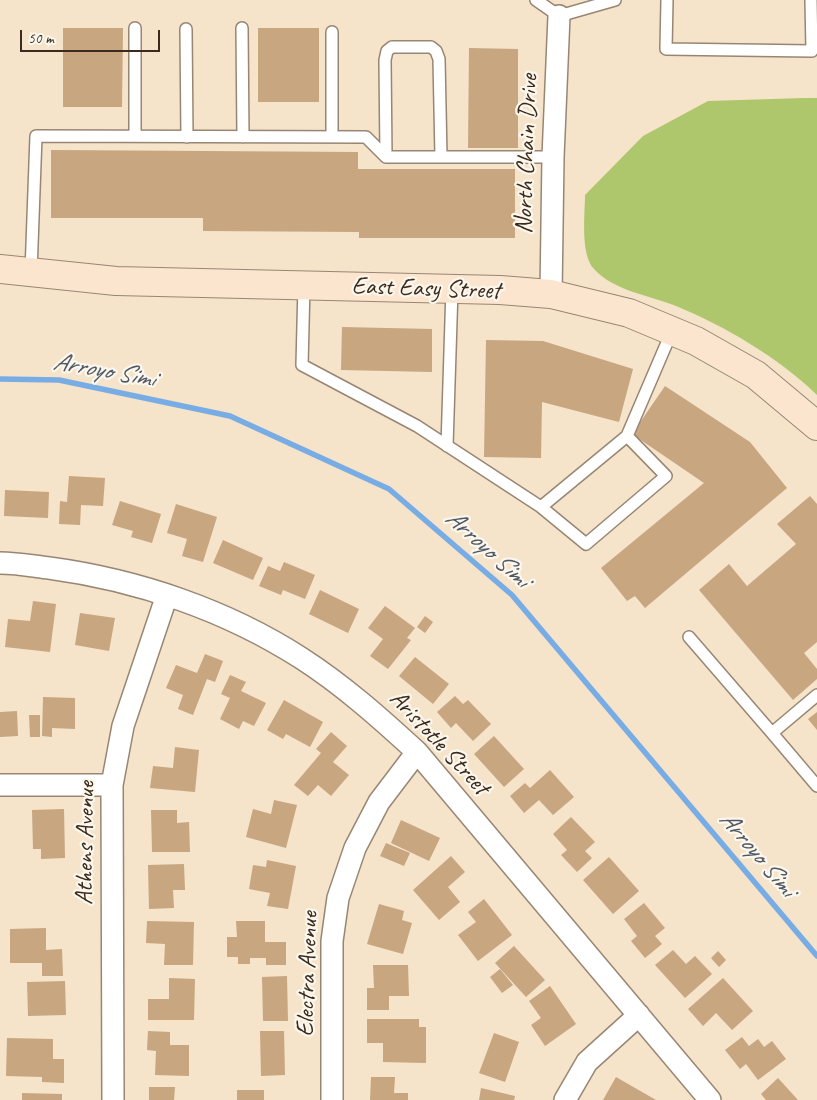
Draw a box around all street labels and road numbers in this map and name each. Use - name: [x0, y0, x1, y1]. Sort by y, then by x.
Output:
- street label: North Chain Drive: [509, 74, 545, 234]
- street label: East Easy Street: [351, 271, 501, 307]
- street label: Aristotle Street: [383, 684, 495, 802]
- street label: Athens Avenue: [70, 781, 102, 905]
- street label: Electra Avenue: [291, 911, 325, 1037]

